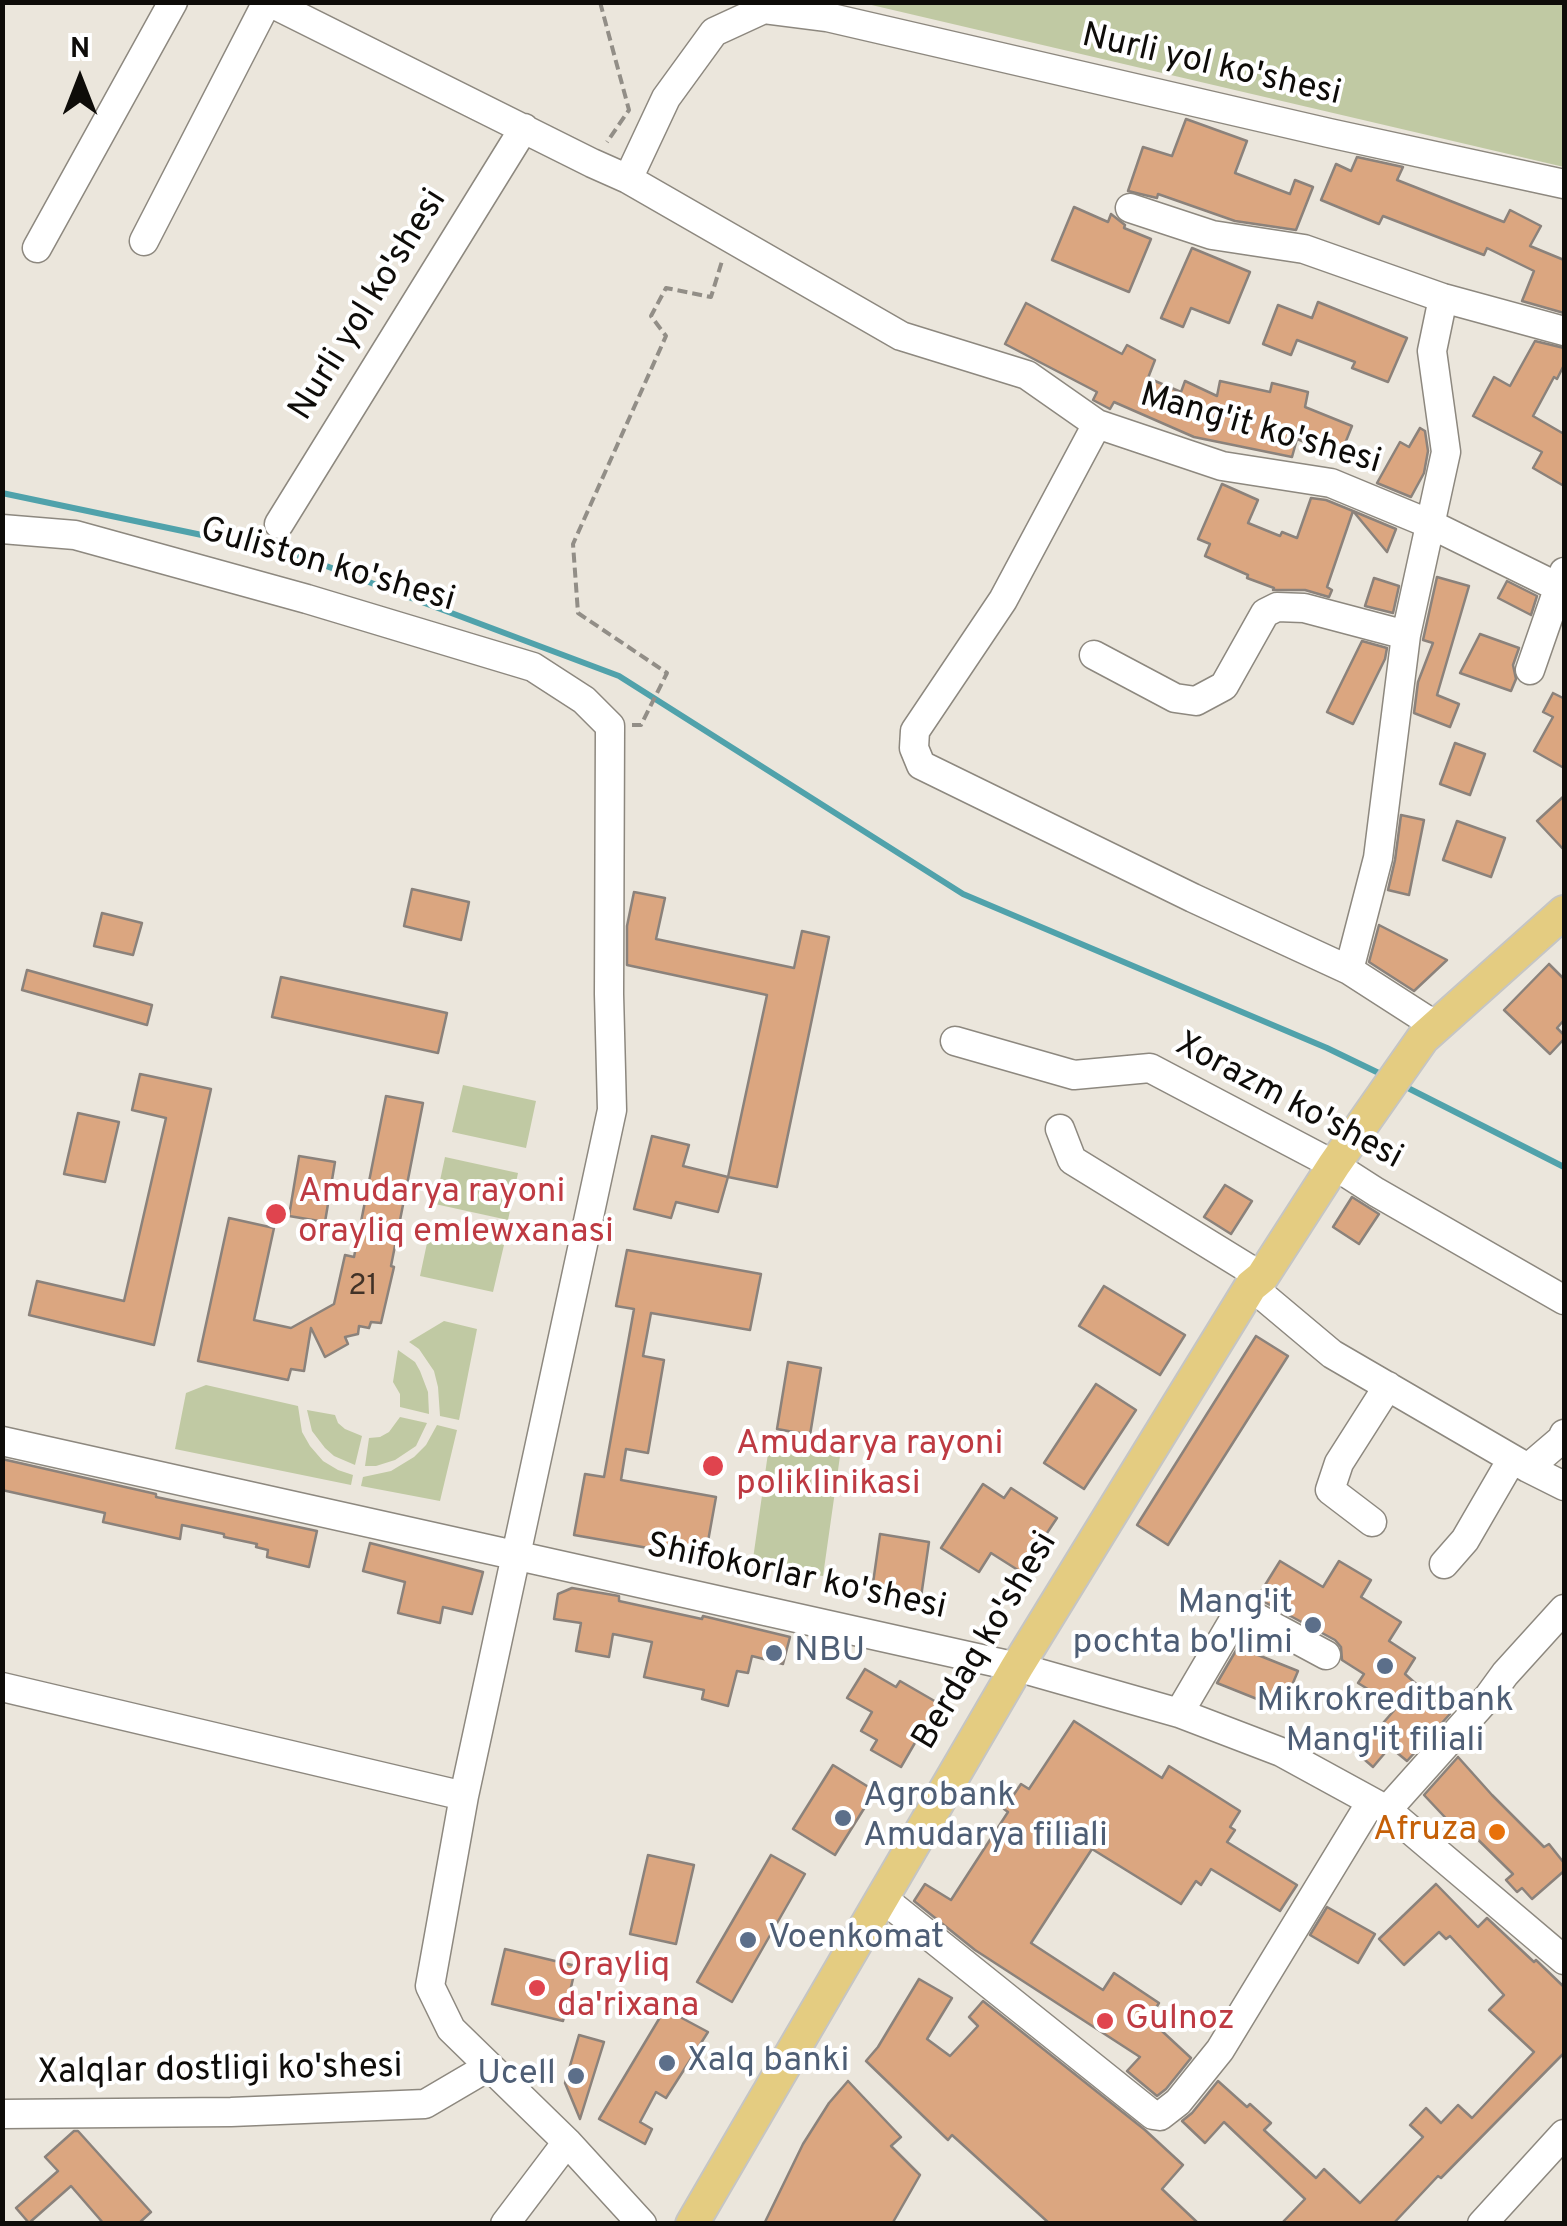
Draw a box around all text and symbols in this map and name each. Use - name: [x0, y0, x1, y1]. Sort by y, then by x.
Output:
- street label: Nurli yol ko'shesi: [1077, 17, 1345, 117]
- north arrow: [30, 30, 130, 130]
- text: N: [70, 32, 90, 68]
- street label: Nurli yol ko'shesi: [282, 183, 458, 429]
- street label: Mang'it ko'shesi: [1135, 377, 1385, 485]
- street label: Guliston ko'shesi: [195, 511, 459, 623]
- street label: Xorazm ko'shesi: [1167, 1025, 1409, 1181]
- place label: Amudarya rayoni orayliq emlewxanasi: [298, 1173, 614, 1255]
- marker: Amudarya rayoni orayliq emlewxanasi: [263, 1201, 289, 1227]
- house number: 21: [348, 1270, 378, 1306]
- place label: Amudarya rayoni poliklinikasi: [736, 1425, 1003, 1507]
- marker: Amudarya rayoni poliklinikasi: [700, 1453, 726, 1479]
- street label: Berdaq ko'shesi: [905, 1525, 1069, 1759]
- street label: Shifokorlar ko'shesi: [642, 1527, 950, 1631]
- place label: Mang'it pochta bo'limi: [1073, 1584, 1293, 1666]
- marker: Mang'it pochta bo'limi: [1302, 1614, 1324, 1636]
- place label: NBU: [794, 1632, 865, 1674]
- marker: NBU: [763, 1642, 785, 1664]
- marker: Mikrokreditbank Mang'it filiali: [1374, 1655, 1396, 1677]
- place label: Mikrokreditbank Mang'it filiali: [1256, 1682, 1514, 1764]
- place label: Agrobank Amudarya filiali: [863, 1777, 1108, 1859]
- marker: Agrobank Amudarya filiali: [832, 1807, 854, 1829]
- place label: Afruza: [1373, 1811, 1477, 1853]
- marker: Afruza: [1486, 1821, 1508, 1843]
- place label: Voenkomat: [768, 1919, 944, 1961]
- marker: Voenkomat: [737, 1929, 759, 1951]
- place label: Orayliq da'rixana: [557, 1947, 699, 2029]
- marker: Orayliq da'rixana: [526, 1977, 548, 1999]
- place label: Gulnoz: [1125, 2000, 1235, 2042]
- marker: Gulnoz: [1094, 2010, 1116, 2032]
- place label: Xalq banki: [687, 2042, 849, 2084]
- street label: Xalqlar dostligi ko'shesi: [37, 2048, 403, 2096]
- marker: Xalq banki: [656, 2052, 678, 2074]
- place label: Ucell: [477, 2055, 556, 2097]
- marker: Ucell: [565, 2065, 587, 2087]

